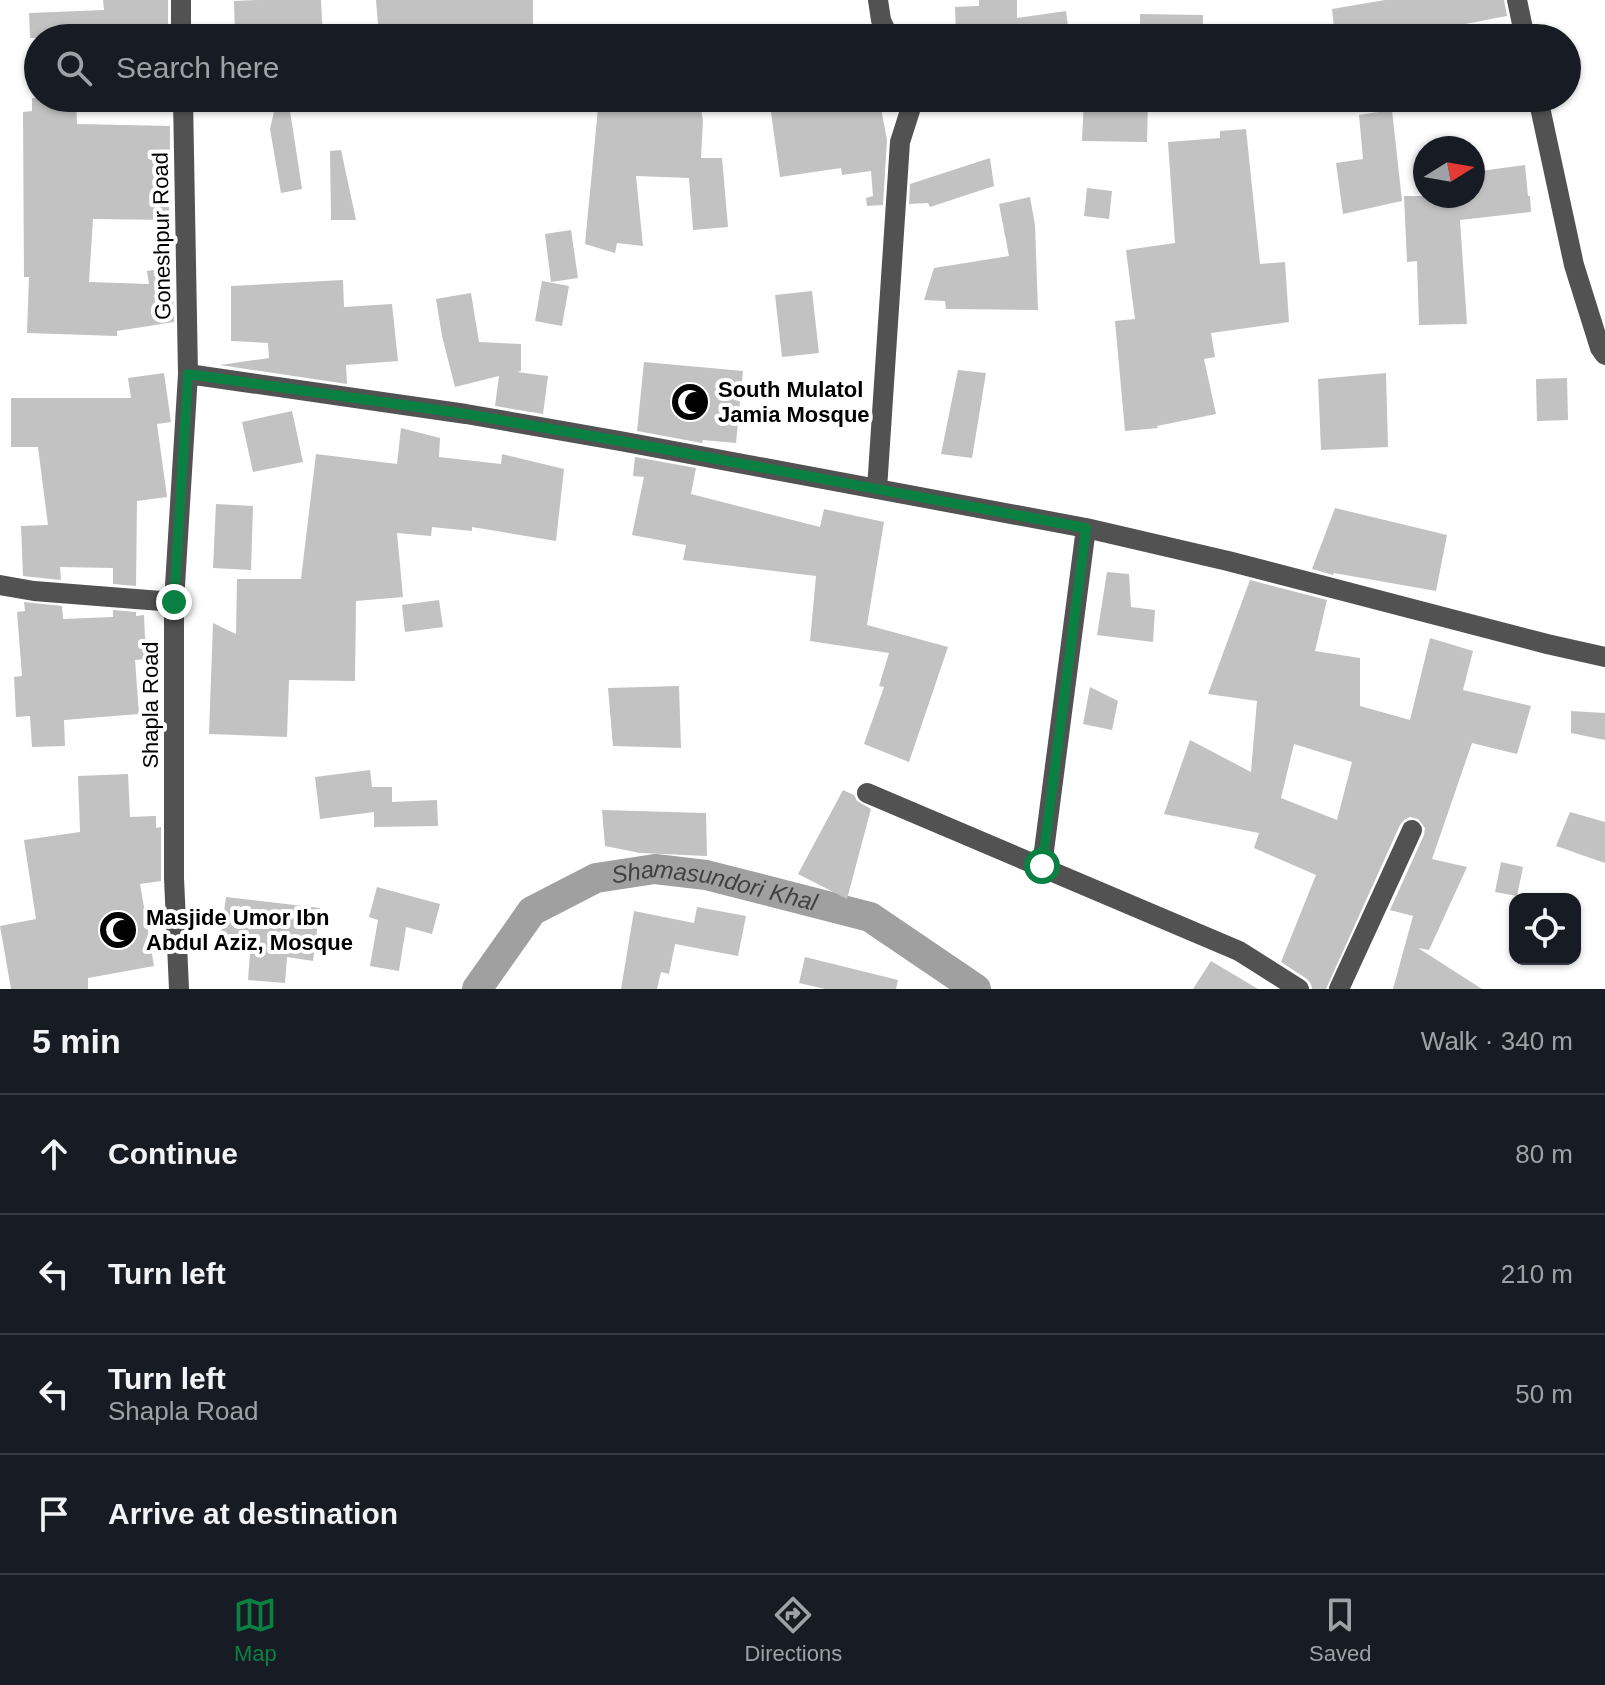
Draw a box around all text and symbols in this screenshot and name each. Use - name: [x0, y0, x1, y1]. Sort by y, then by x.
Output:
- search box: [24, 24, 1581, 112]
- icon: search: [52, 46, 96, 90]
- text: Search here: [116, 51, 279, 84]
- north arrow: [1413, 136, 1485, 208]
- street label: Goneshpur Road: [148, 152, 175, 320]
- place label: South Mulatol Jamia Mosque: [718, 377, 870, 427]
- mosque icon: South Mulatol Jamia Mosque: [669, 381, 711, 423]
- route end: [156, 584, 192, 620]
- street label: Shapla Road: [138, 641, 163, 769]
- route start: [1024, 848, 1060, 884]
- water label: Shamasundori Khal: [609, 855, 821, 916]
- map controls: [1509, 893, 1581, 965]
- button: locate: [1509, 893, 1581, 965]
- place label: Masjide Umor Ibn Abdul Aziz, Mosque: [146, 905, 353, 955]
- mosque icon: Masjide Umor Ibn Abdul Aziz, Mosque: [97, 909, 139, 951]
- text: 5 min: [32, 1022, 121, 1060]
- text: Walk · 340 m: [1421, 1026, 1573, 1056]
- icon: ahead: [32, 1132, 76, 1176]
- text: Continue: [108, 1137, 238, 1170]
- text: 80 m: [1515, 1139, 1573, 1169]
- icon: left: [32, 1252, 76, 1296]
- text: Turn left: [108, 1257, 226, 1290]
- text: 210 m: [1501, 1259, 1573, 1289]
- text: Turn left: [108, 1362, 226, 1395]
- icon: left: [32, 1372, 76, 1416]
- text: 50 m: [1515, 1379, 1573, 1409]
- text: Shapla Road: [108, 1396, 258, 1426]
- icon: arrive: [32, 1492, 76, 1536]
- text: Arrive at destination: [108, 1497, 398, 1530]
- tab: Map: [233, 1593, 277, 1667]
- tab: Directions: [744, 1593, 842, 1667]
- tab: Saved: [1309, 1593, 1372, 1667]

